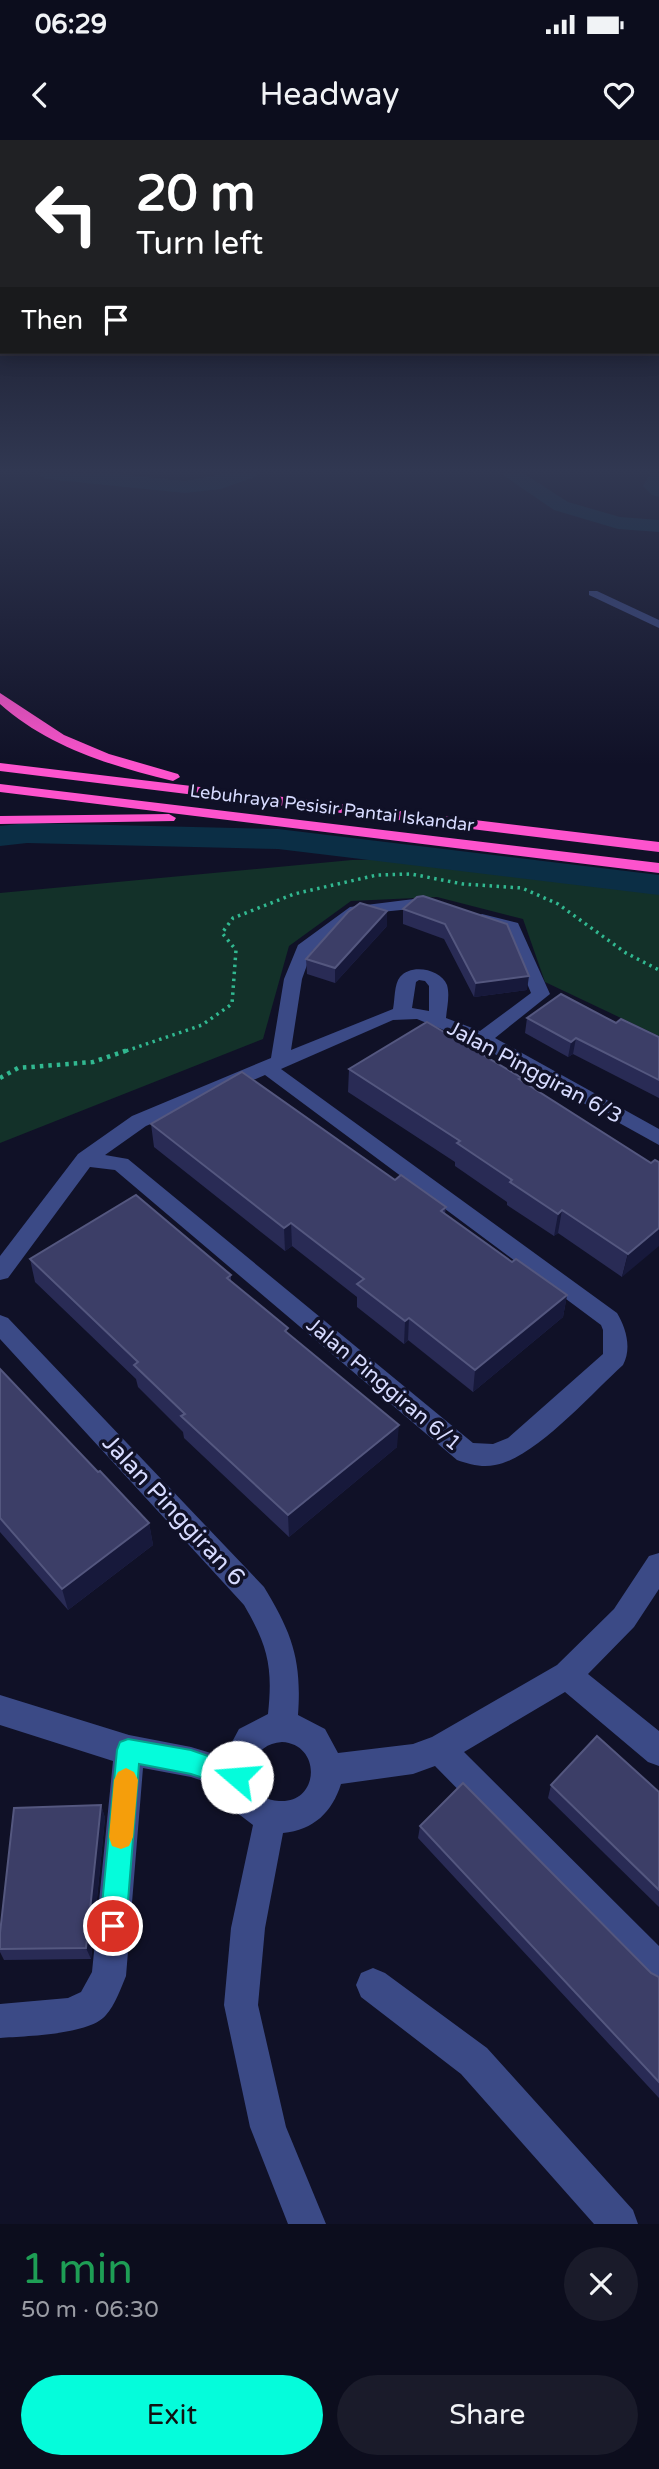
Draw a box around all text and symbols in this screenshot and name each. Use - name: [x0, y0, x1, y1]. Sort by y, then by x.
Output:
- text: 06:29: [35, 9, 107, 40]
- icon: back: [21, 76, 59, 114]
- text: Headway: [259, 76, 400, 114]
- icon: heart: [600, 76, 638, 114]
- text: 20 m: [136, 165, 255, 224]
- icon: left: [21, 168, 112, 259]
- text: Turn left: [136, 225, 263, 263]
- icon: arrive: [97, 301, 135, 339]
- text: Then: [21, 305, 83, 336]
- street label: Lebuhraya Pesisir Pantai Iskandar: [189, 780, 475, 836]
- street label: Jalan Pinggiran 6/3: [443, 1016, 626, 1129]
- street label: Jalan Pinggiran 6/1: [301, 1312, 466, 1456]
- street label: Jalan Pinggiran 6: [96, 1429, 251, 1592]
- position arrow: [200, 1740, 274, 1814]
- pin: [83, 1896, 143, 1956]
- icon: arrive: [94, 1907, 132, 1945]
- text: 1 min: [21, 2244, 133, 2295]
- button: close: [564, 2247, 638, 2321]
- text: 50 m · 06:30: [21, 2296, 159, 2324]
- button: Exit: [21, 2375, 323, 2455]
- button: Share: [337, 2375, 638, 2455]

